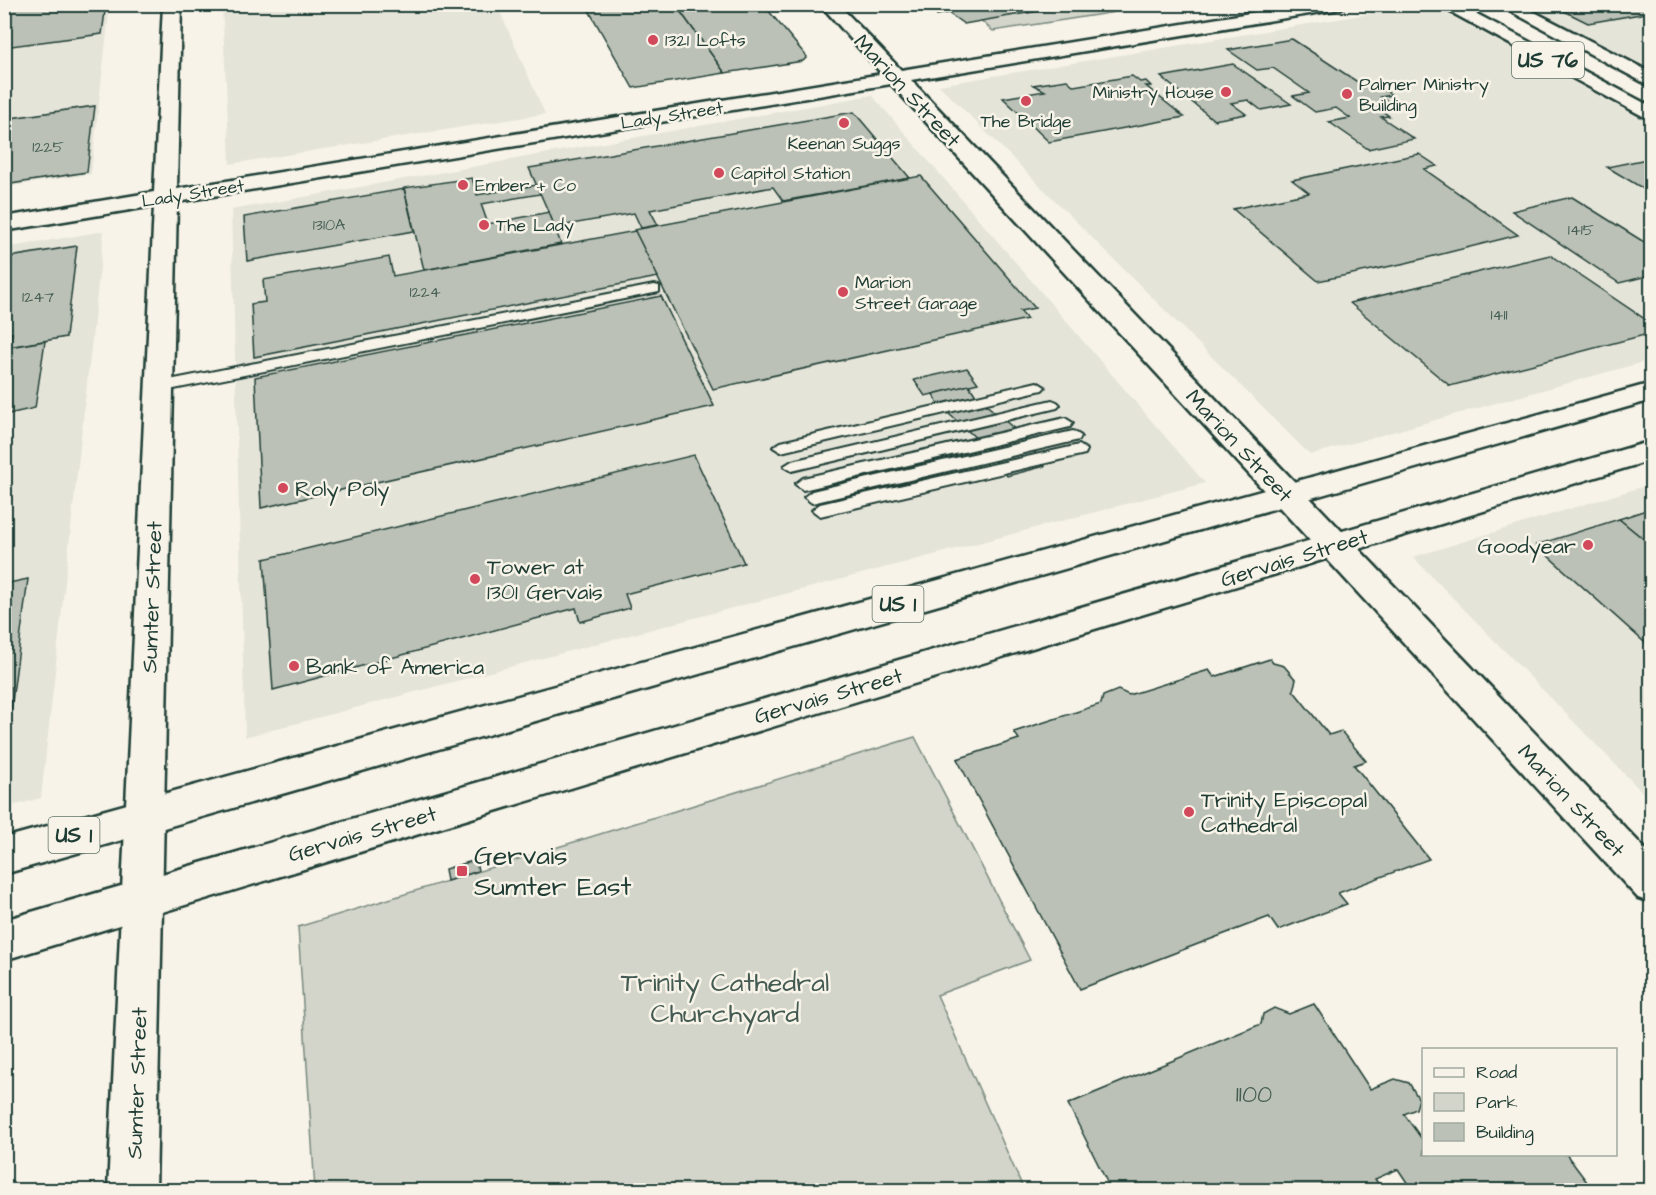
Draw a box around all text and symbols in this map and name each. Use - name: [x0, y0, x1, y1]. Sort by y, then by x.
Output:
- street label: Marion Street: [846, 27, 968, 155]
- place label: 1321 Lofts: [665, 28, 746, 53]
- marker: 1321 Lofts: [646, 33, 660, 47]
- road number: US 76: [1512, 42, 1584, 78]
- place label: Palmer Ministry Building: [1359, 72, 1489, 119]
- place label: Ministry House: [1092, 80, 1214, 106]
- marker: Ministry House: [1219, 85, 1233, 99]
- marker: Palmer Ministry Building: [1340, 87, 1354, 101]
- marker: The Bridge: [1019, 94, 1033, 108]
- street label: Lady Street: [619, 95, 726, 137]
- place label: The Bridge: [981, 109, 1072, 135]
- marker: Keenan Suggs: [837, 116, 851, 130]
- place label: Keenan Suggs: [787, 131, 901, 157]
- house number: 1225: [32, 136, 65, 158]
- place label: Capitol Station: [731, 161, 850, 186]
- marker: Capitol Station: [712, 166, 726, 180]
- street label: Lady Street: [140, 173, 247, 215]
- place label: Ember + Co: [475, 173, 576, 198]
- marker: Ember + Co: [456, 178, 470, 192]
- place label: The Lady: [496, 213, 574, 239]
- house number: 1310A: [313, 214, 345, 236]
- marker: The Lady: [477, 218, 491, 232]
- house number: 1415: [1568, 219, 1595, 241]
- place label: Marion Street Garage: [855, 270, 978, 317]
- house number: 1224: [409, 281, 441, 303]
- marker: Marion Street Garage: [836, 285, 850, 299]
- house number: 1247: [22, 286, 54, 308]
- house number: 1411: [1490, 304, 1508, 326]
- street label: Marion Street: [1178, 382, 1300, 510]
- place label: Roly Poly: [295, 474, 389, 506]
- marker: Roly Poly: [276, 481, 290, 495]
- street label: Sumter Street: [134, 520, 171, 674]
- street label: Gervais Street: [1217, 521, 1372, 596]
- place label: Goodyear: [1477, 531, 1576, 563]
- marker: Goodyear: [1581, 538, 1595, 552]
- place label: Tower at 1301 Gervais: [487, 552, 603, 608]
- marker: Tower at 1301 Gervais: [468, 572, 482, 586]
- road number: US 1: [872, 586, 924, 622]
- place label: Bank of America: [306, 652, 484, 683]
- marker: Bank of America: [287, 659, 301, 673]
- street label: Gervais Street: [751, 660, 906, 732]
- street label: Marion Street: [1510, 737, 1632, 865]
- place label: Trinity Episcopal Cathedral: [1201, 785, 1367, 841]
- street label: Gervais Street: [285, 798, 440, 870]
- marker: Trinity Episcopal Cathedral: [1182, 805, 1196, 819]
- road number: US 1: [48, 817, 100, 853]
- place label: Gervais Sumter East: [474, 837, 632, 906]
- marker: Gervais Sumter East: [455, 864, 469, 878]
- park label: Trinity Cathedral Churchyard: [621, 964, 829, 1034]
- street label: Sumter Street: [119, 1006, 156, 1160]
- legend: [1422, 1048, 1617, 1156]
- text: Road: [1476, 1060, 1517, 1085]
- house number: 1100: [1236, 1078, 1272, 1112]
- text: Park: [1476, 1090, 1518, 1115]
- text: Building: [1476, 1120, 1534, 1146]

